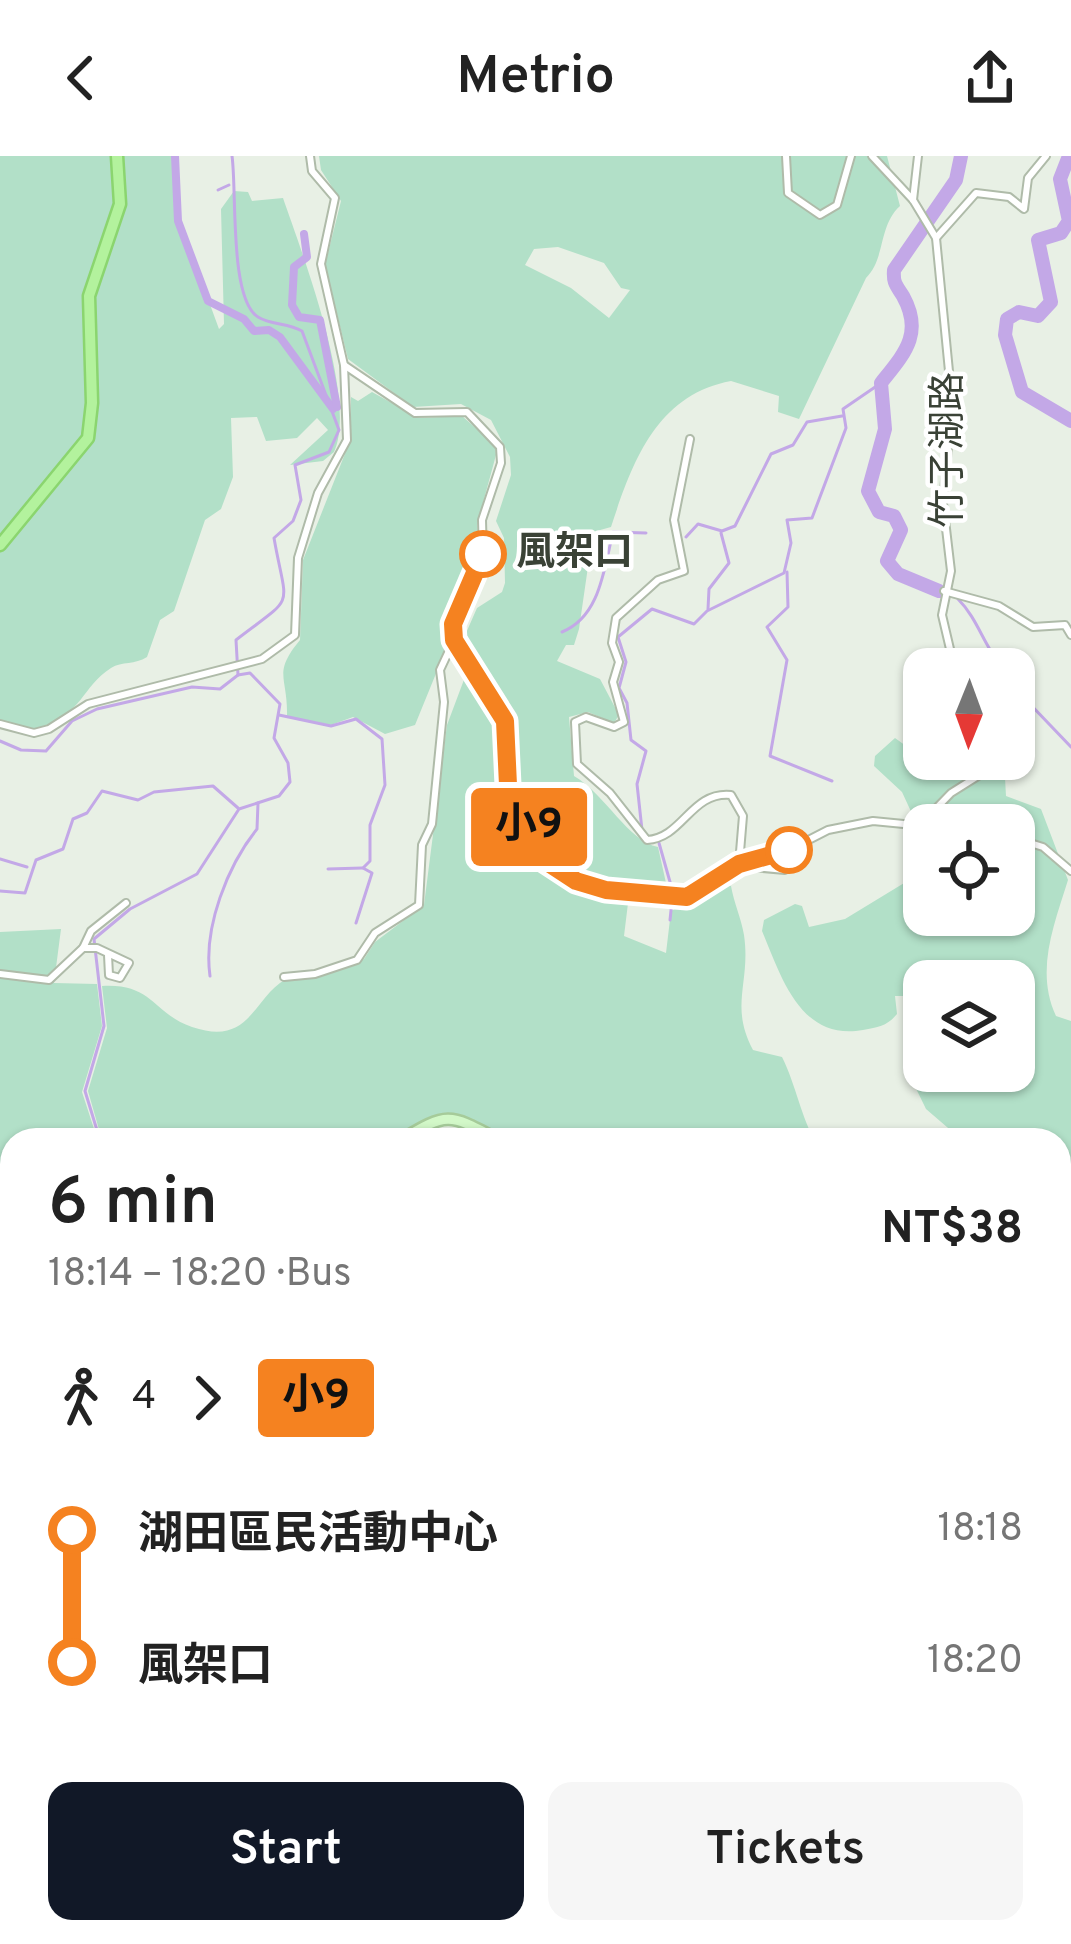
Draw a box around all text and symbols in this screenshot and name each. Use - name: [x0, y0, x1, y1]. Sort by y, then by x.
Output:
- text: Metrio: [456, 44, 615, 113]
- icon: back: [48, 45, 114, 111]
- icon: share: [957, 45, 1023, 111]
- street label: 竹子湖路: [926, 372, 975, 528]
- place label: 風架口: [516, 530, 633, 579]
- marker: 風架口: [461, 532, 505, 576]
- north arrow: [903, 648, 1035, 780]
- map controls: [903, 648, 1035, 1092]
- line badge: 小9: [475, 788, 583, 866]
- text: 小9: [495, 800, 563, 853]
- button: locate: [903, 804, 1035, 936]
- unlabelled marker: [767, 828, 811, 872]
- button: layers: [903, 960, 1035, 1092]
- text: 6 min: [48, 1164, 218, 1247]
- text: NT$38: [881, 1202, 1023, 1259]
- text: 18:14 – 18:20 · Bus: [48, 1251, 352, 1300]
- icon: walk: [48, 1365, 114, 1431]
- icon: forward: [174, 1365, 240, 1431]
- text: 小9: [282, 1371, 350, 1424]
- text: 4: [132, 1374, 156, 1423]
- text: 18:18: [937, 1506, 1023, 1555]
- text: 湖田區民活動中心: [138, 1508, 498, 1565]
- text: 18:20: [927, 1638, 1023, 1687]
- text: 風架口: [138, 1640, 273, 1697]
- button: Start: [48, 1782, 524, 1920]
- button: Tickets: [548, 1782, 1023, 1920]

